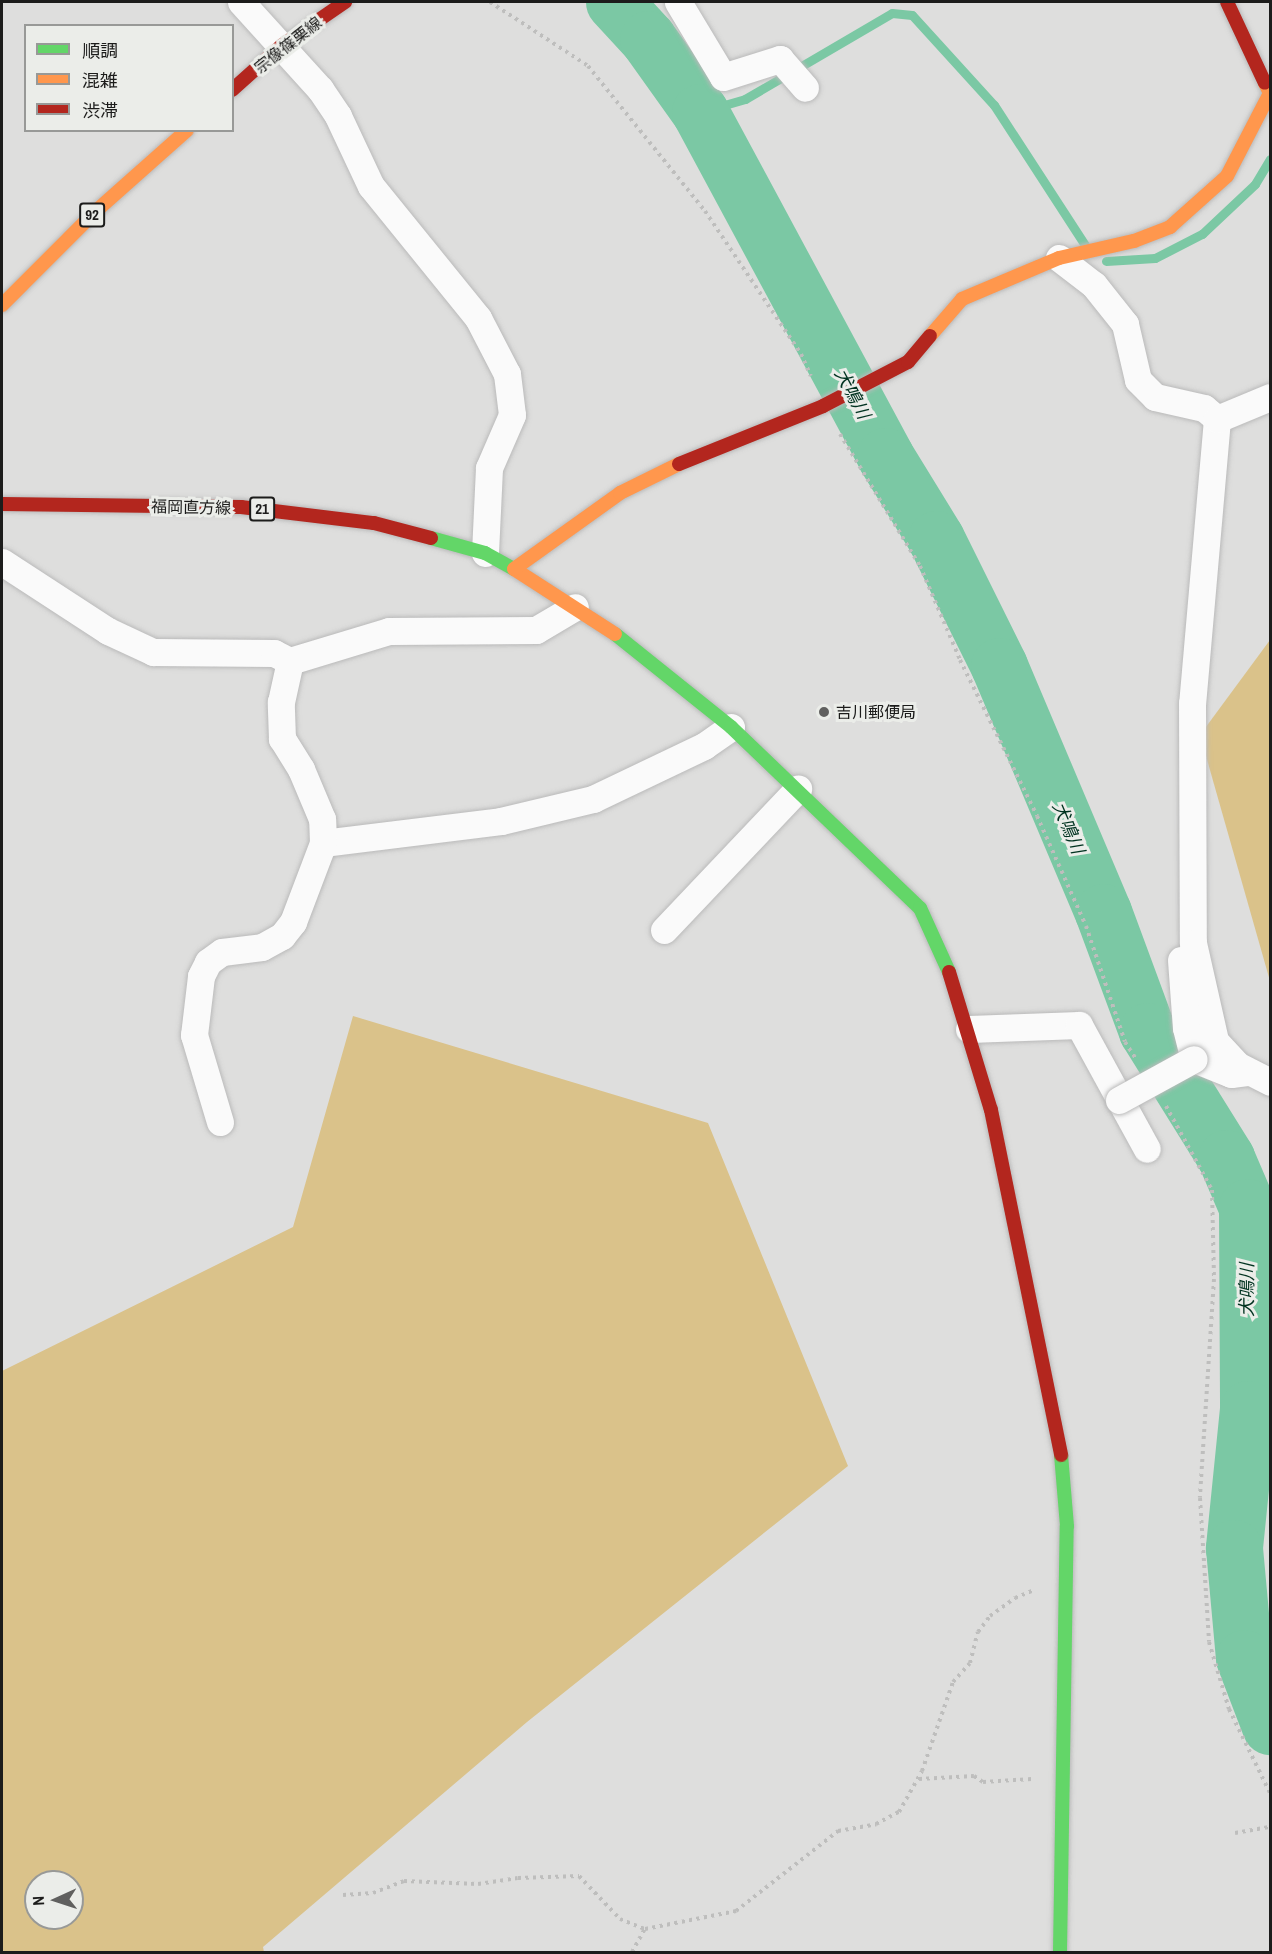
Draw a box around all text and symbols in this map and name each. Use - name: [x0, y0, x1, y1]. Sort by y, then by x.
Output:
- street label: 宗像篠栗線: [251, 13, 325, 77]
- legend: [24, 24, 234, 132]
- text: 順調: [82, 38, 118, 63]
- text: 混雑: [82, 68, 118, 93]
- text: 渋滞: [82, 98, 118, 123]
- road number: 92: [78, 203, 106, 227]
- water label: 犬鳴川: [830, 365, 874, 423]
- street label: 福岡直方線: [151, 497, 231, 517]
- road number: 21: [248, 497, 276, 521]
- place label: 吉川郵便局: [836, 702, 916, 722]
- marker: 吉川郵便局: [817, 705, 831, 719]
- water label: 犬鳴川: [1048, 799, 1088, 857]
- water label: 犬鳴川: [1236, 1263, 1258, 1317]
- north arrow: [24, 1870, 84, 1930]
- text: N: [27, 1896, 49, 1906]

